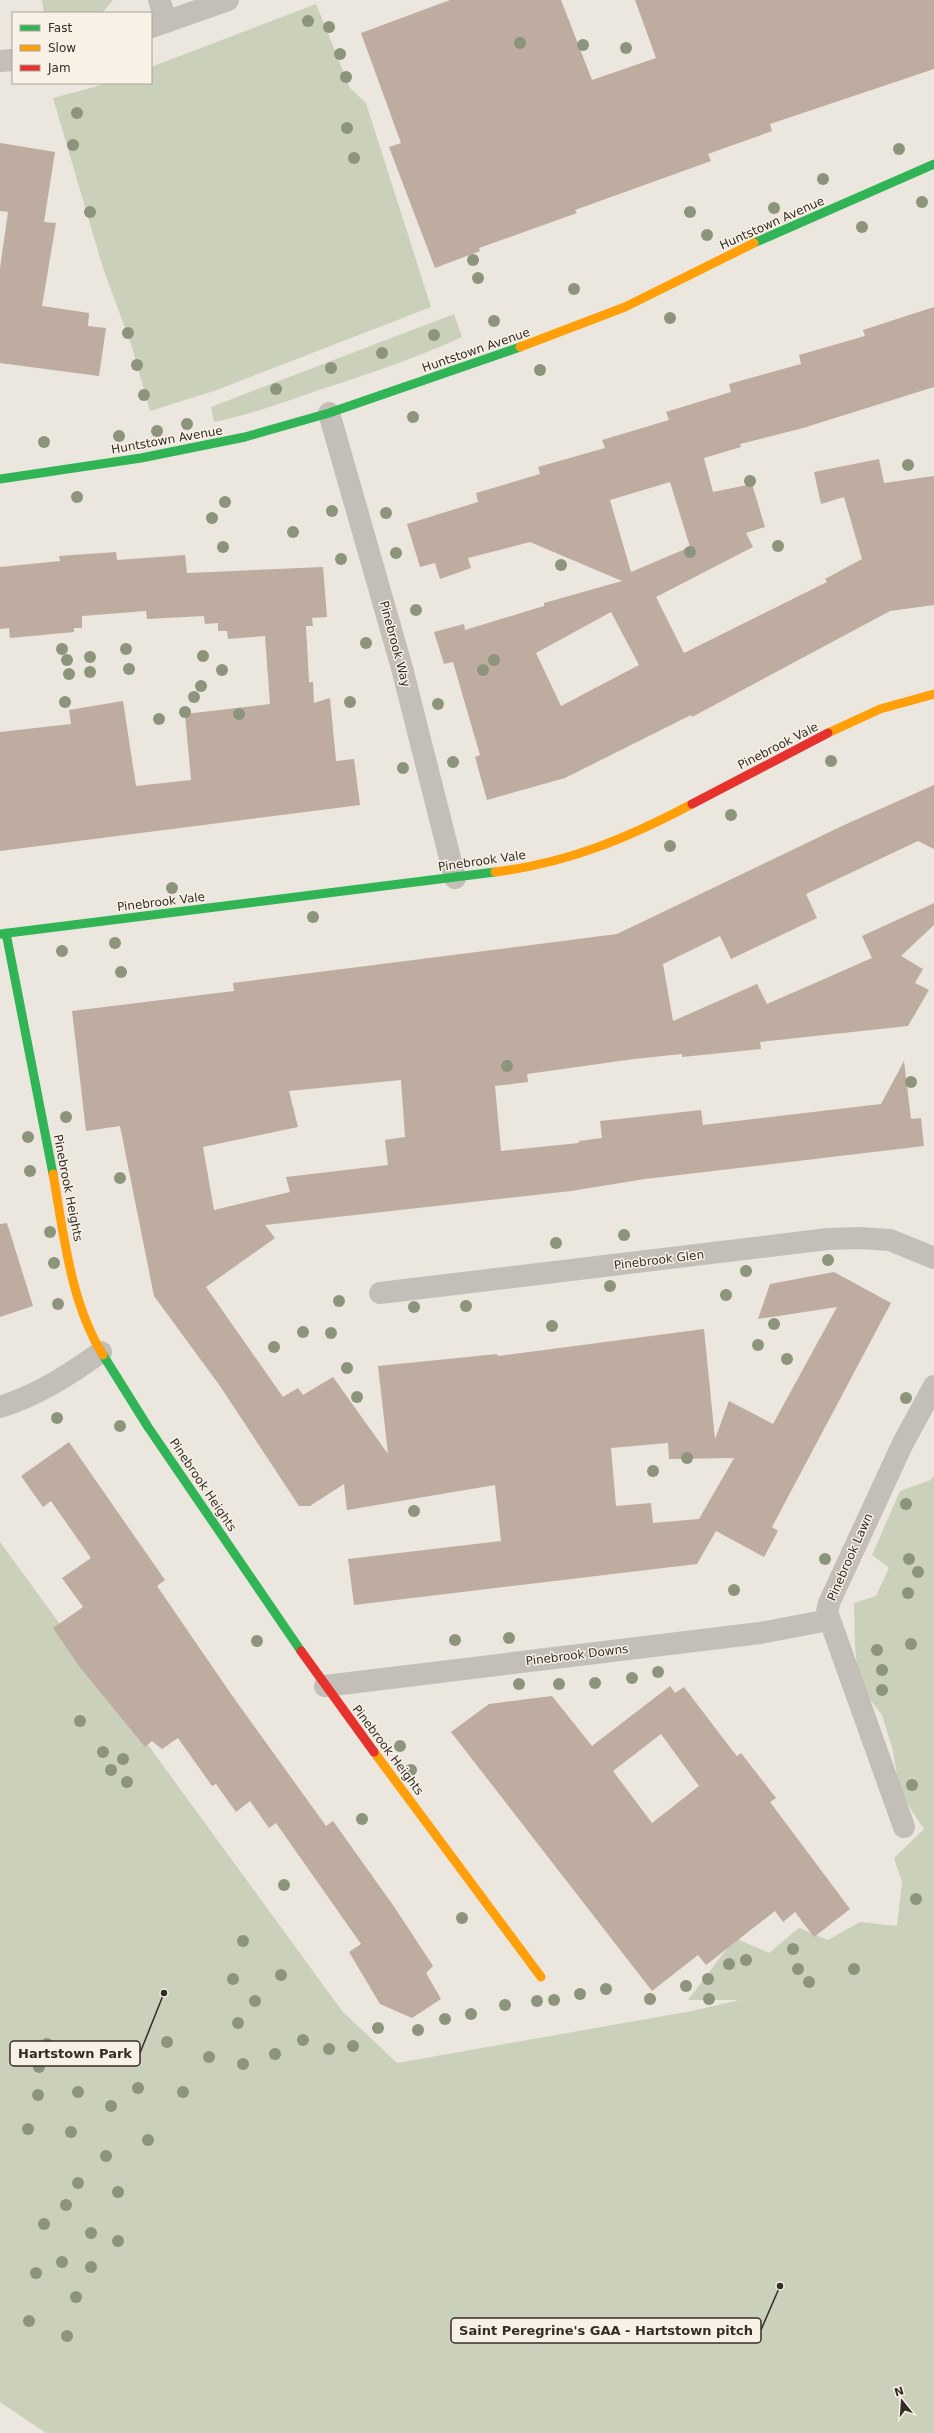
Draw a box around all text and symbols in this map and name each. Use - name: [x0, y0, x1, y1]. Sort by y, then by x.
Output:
- legend: [12, 12, 152, 84]
- text: Fast: [48, 21, 72, 35]
- text: Slow: [48, 41, 76, 55]
- text: Jam: [47, 61, 71, 75]
- street label: Huntstown Avenue: [718, 194, 826, 252]
- street label: Huntstown Avenue: [420, 325, 532, 375]
- street label: Huntstown Avenue: [110, 423, 224, 457]
- street label: Pinebrook Way: [377, 599, 413, 689]
- street label: Pinebrook Vale: [735, 720, 821, 772]
- street label: Pinebrook Vale: [437, 848, 527, 874]
- street label: Pinebrook Vale: [116, 890, 206, 914]
- street label: Pinebrook Heights: [51, 1133, 85, 1243]
- street label: Pinebrook Glen: [613, 1248, 705, 1272]
- street label: Pinebrook Heights: [167, 1436, 239, 1534]
- street label: Pinebrook Lawn: [824, 1511, 876, 1603]
- street label: Pinebrook Downs: [525, 1642, 629, 1668]
- street label: Pinebrook Heights: [350, 1702, 426, 1798]
- callout: Hartstown Park: [10, 2041, 140, 2066]
- text: Hartstown Park: [18, 2046, 132, 2061]
- callout: Saint Peregrine's GAA - Hartstown pitch: [451, 2318, 761, 2343]
- text: Saint Peregrine's GAA - Hartstown pitch: [459, 2323, 753, 2338]
- north arrow: [882, 2381, 922, 2421]
- text: N: [893, 2384, 906, 2399]

